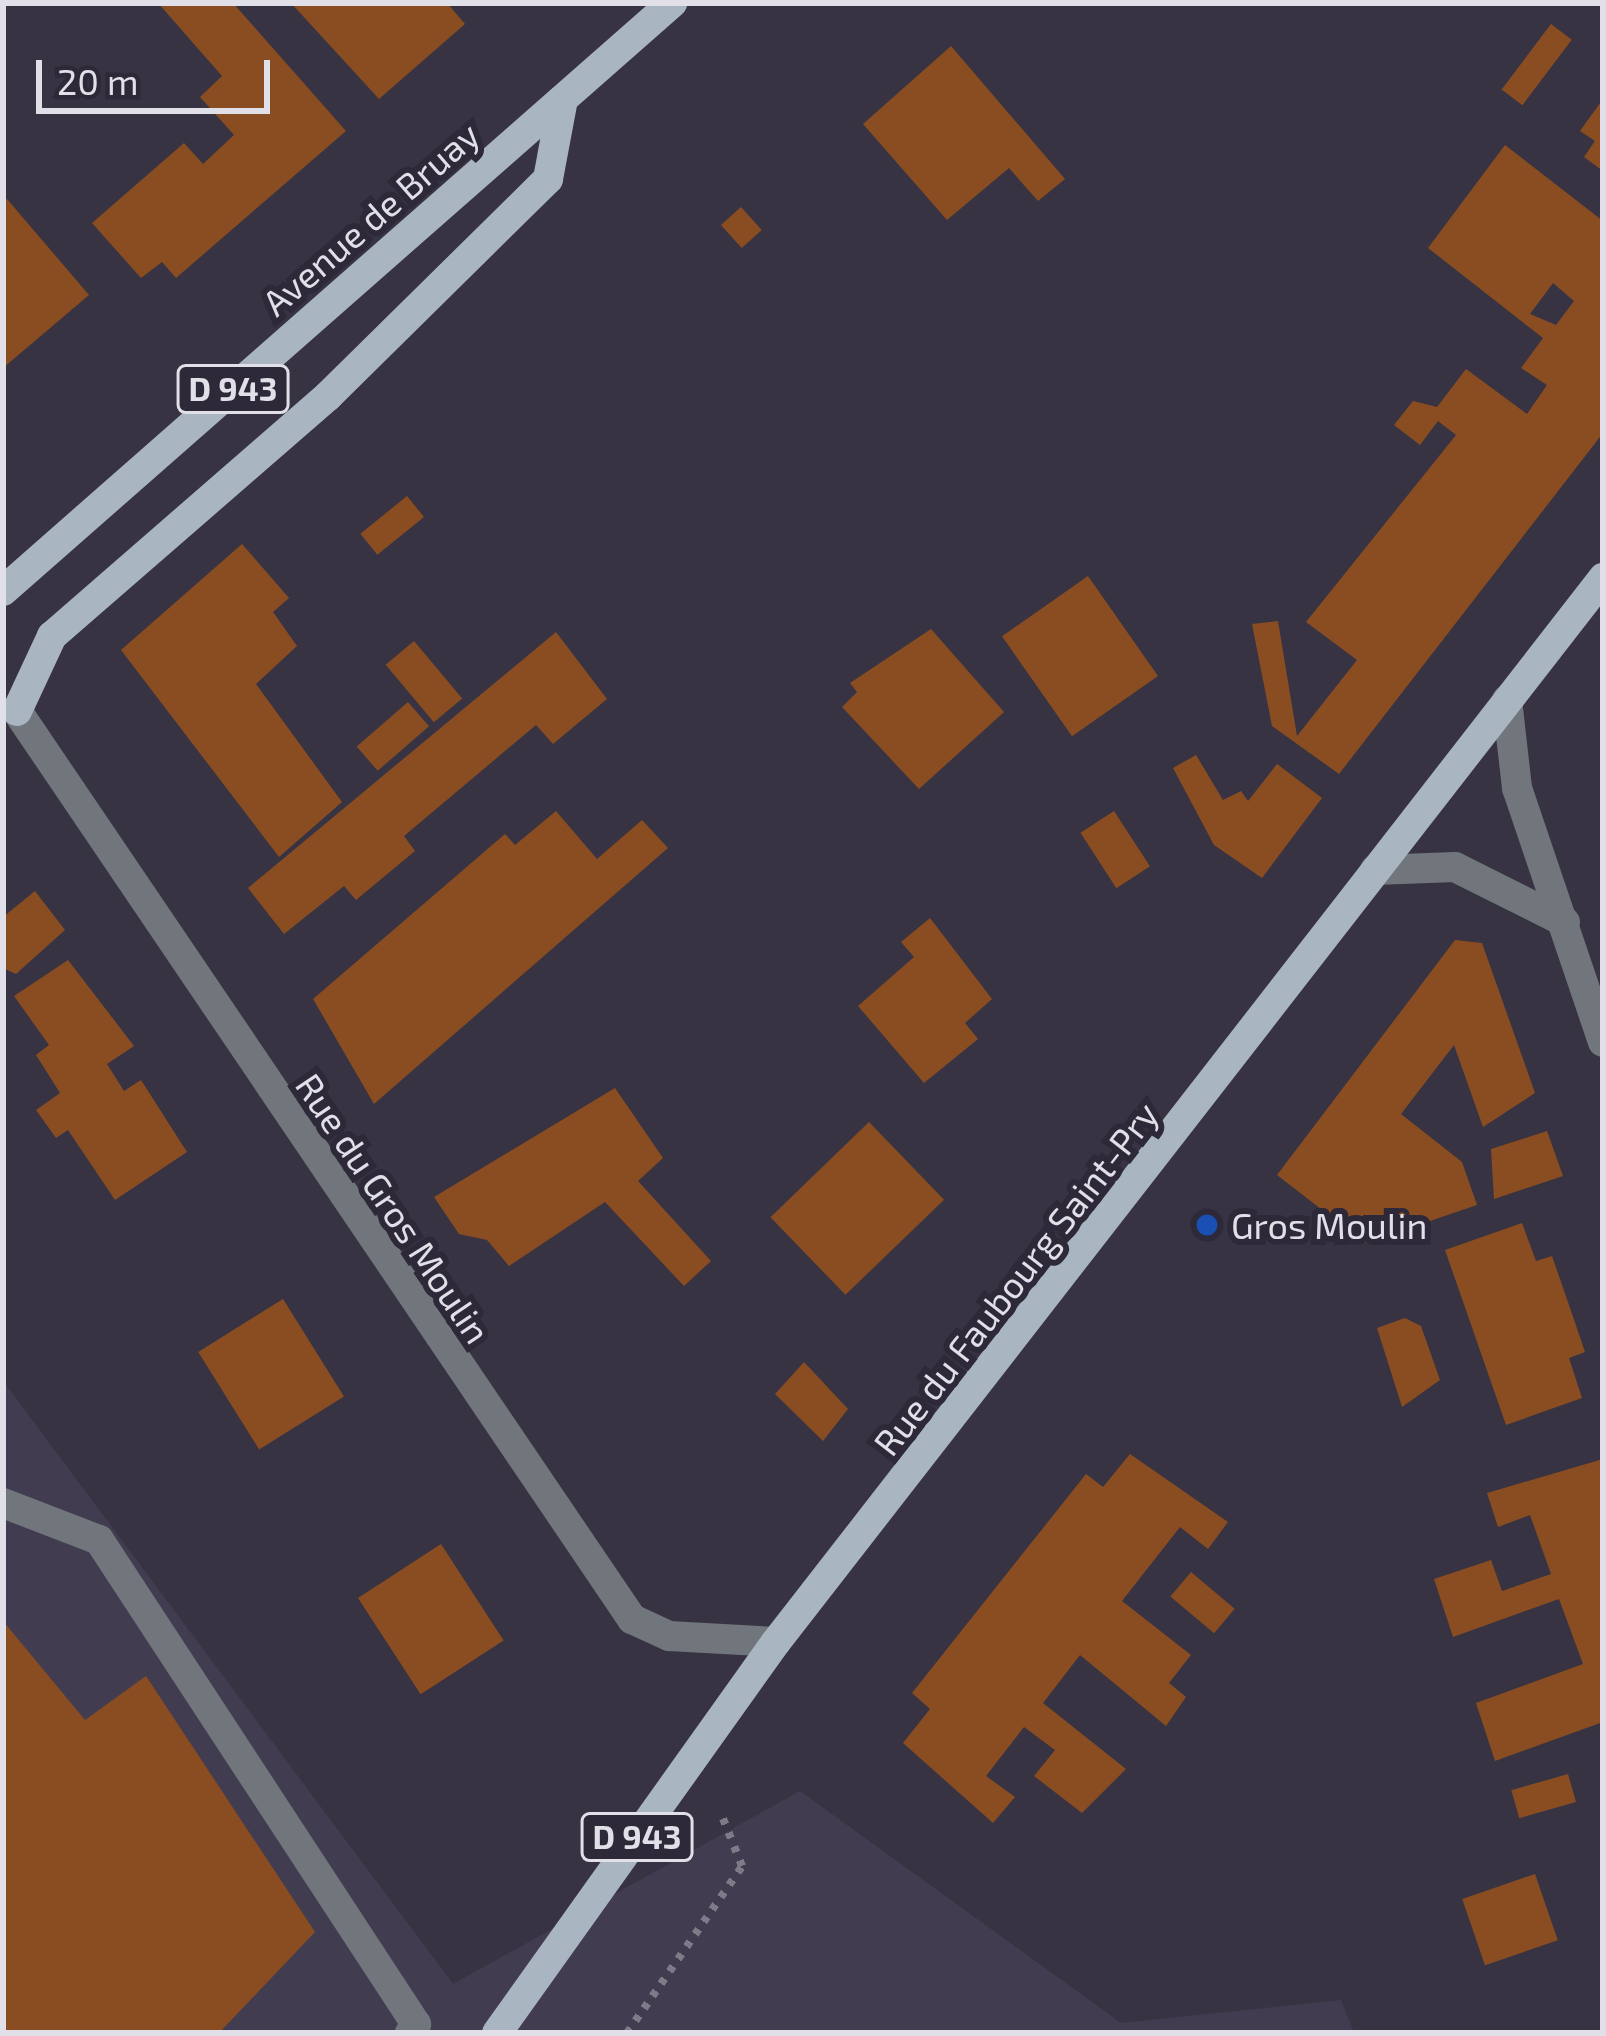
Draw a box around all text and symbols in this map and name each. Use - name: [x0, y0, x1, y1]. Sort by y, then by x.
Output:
- scale bar: [42, 36, 276, 110]
- text: 20 m: [57, 59, 139, 102]
- street label: Avenue de Bruay: [253, 112, 487, 324]
- road number: D 943: [176, 362, 290, 416]
- street label: Rue du Gros Moulin: [288, 1065, 500, 1351]
- street label: Rue du Faubourg Saint-Pry: [864, 1093, 1166, 1463]
- place label: Gros Moulin: [1231, 1203, 1427, 1247]
- marker: Gros Moulin: [1194, 1212, 1220, 1238]
- road number: D 943: [580, 1810, 694, 1864]

